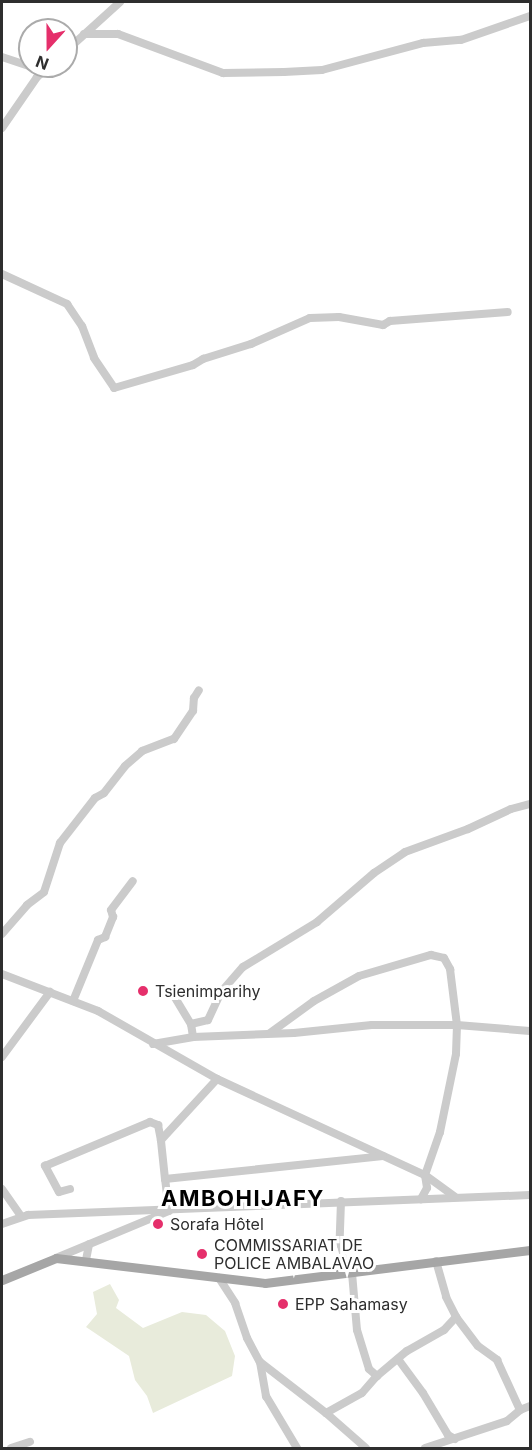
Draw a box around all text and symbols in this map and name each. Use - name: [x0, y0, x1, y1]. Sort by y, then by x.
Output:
- north arrow: [18, 18, 78, 78]
- text: N: [33, 51, 52, 74]
- place label: Tsienimparihy: [155, 981, 260, 1001]
- marker: Tsienimparihy: [136, 984, 150, 998]
- district label: AMBOHIJAFY: [161, 1186, 325, 1212]
- place label: Sorafa Hôtel: [170, 1214, 264, 1234]
- marker: Sorafa Hôtel: [151, 1217, 165, 1231]
- place label: COMMISSARIAT DE POLICE AMBALAVAO: [214, 1235, 374, 1273]
- marker: COMMISSARIAT DE POLICE AMBALAVAO: [195, 1247, 209, 1261]
- place label: EPP Sahamasy: [295, 1294, 408, 1314]
- marker: EPP Sahamasy: [276, 1297, 290, 1311]

